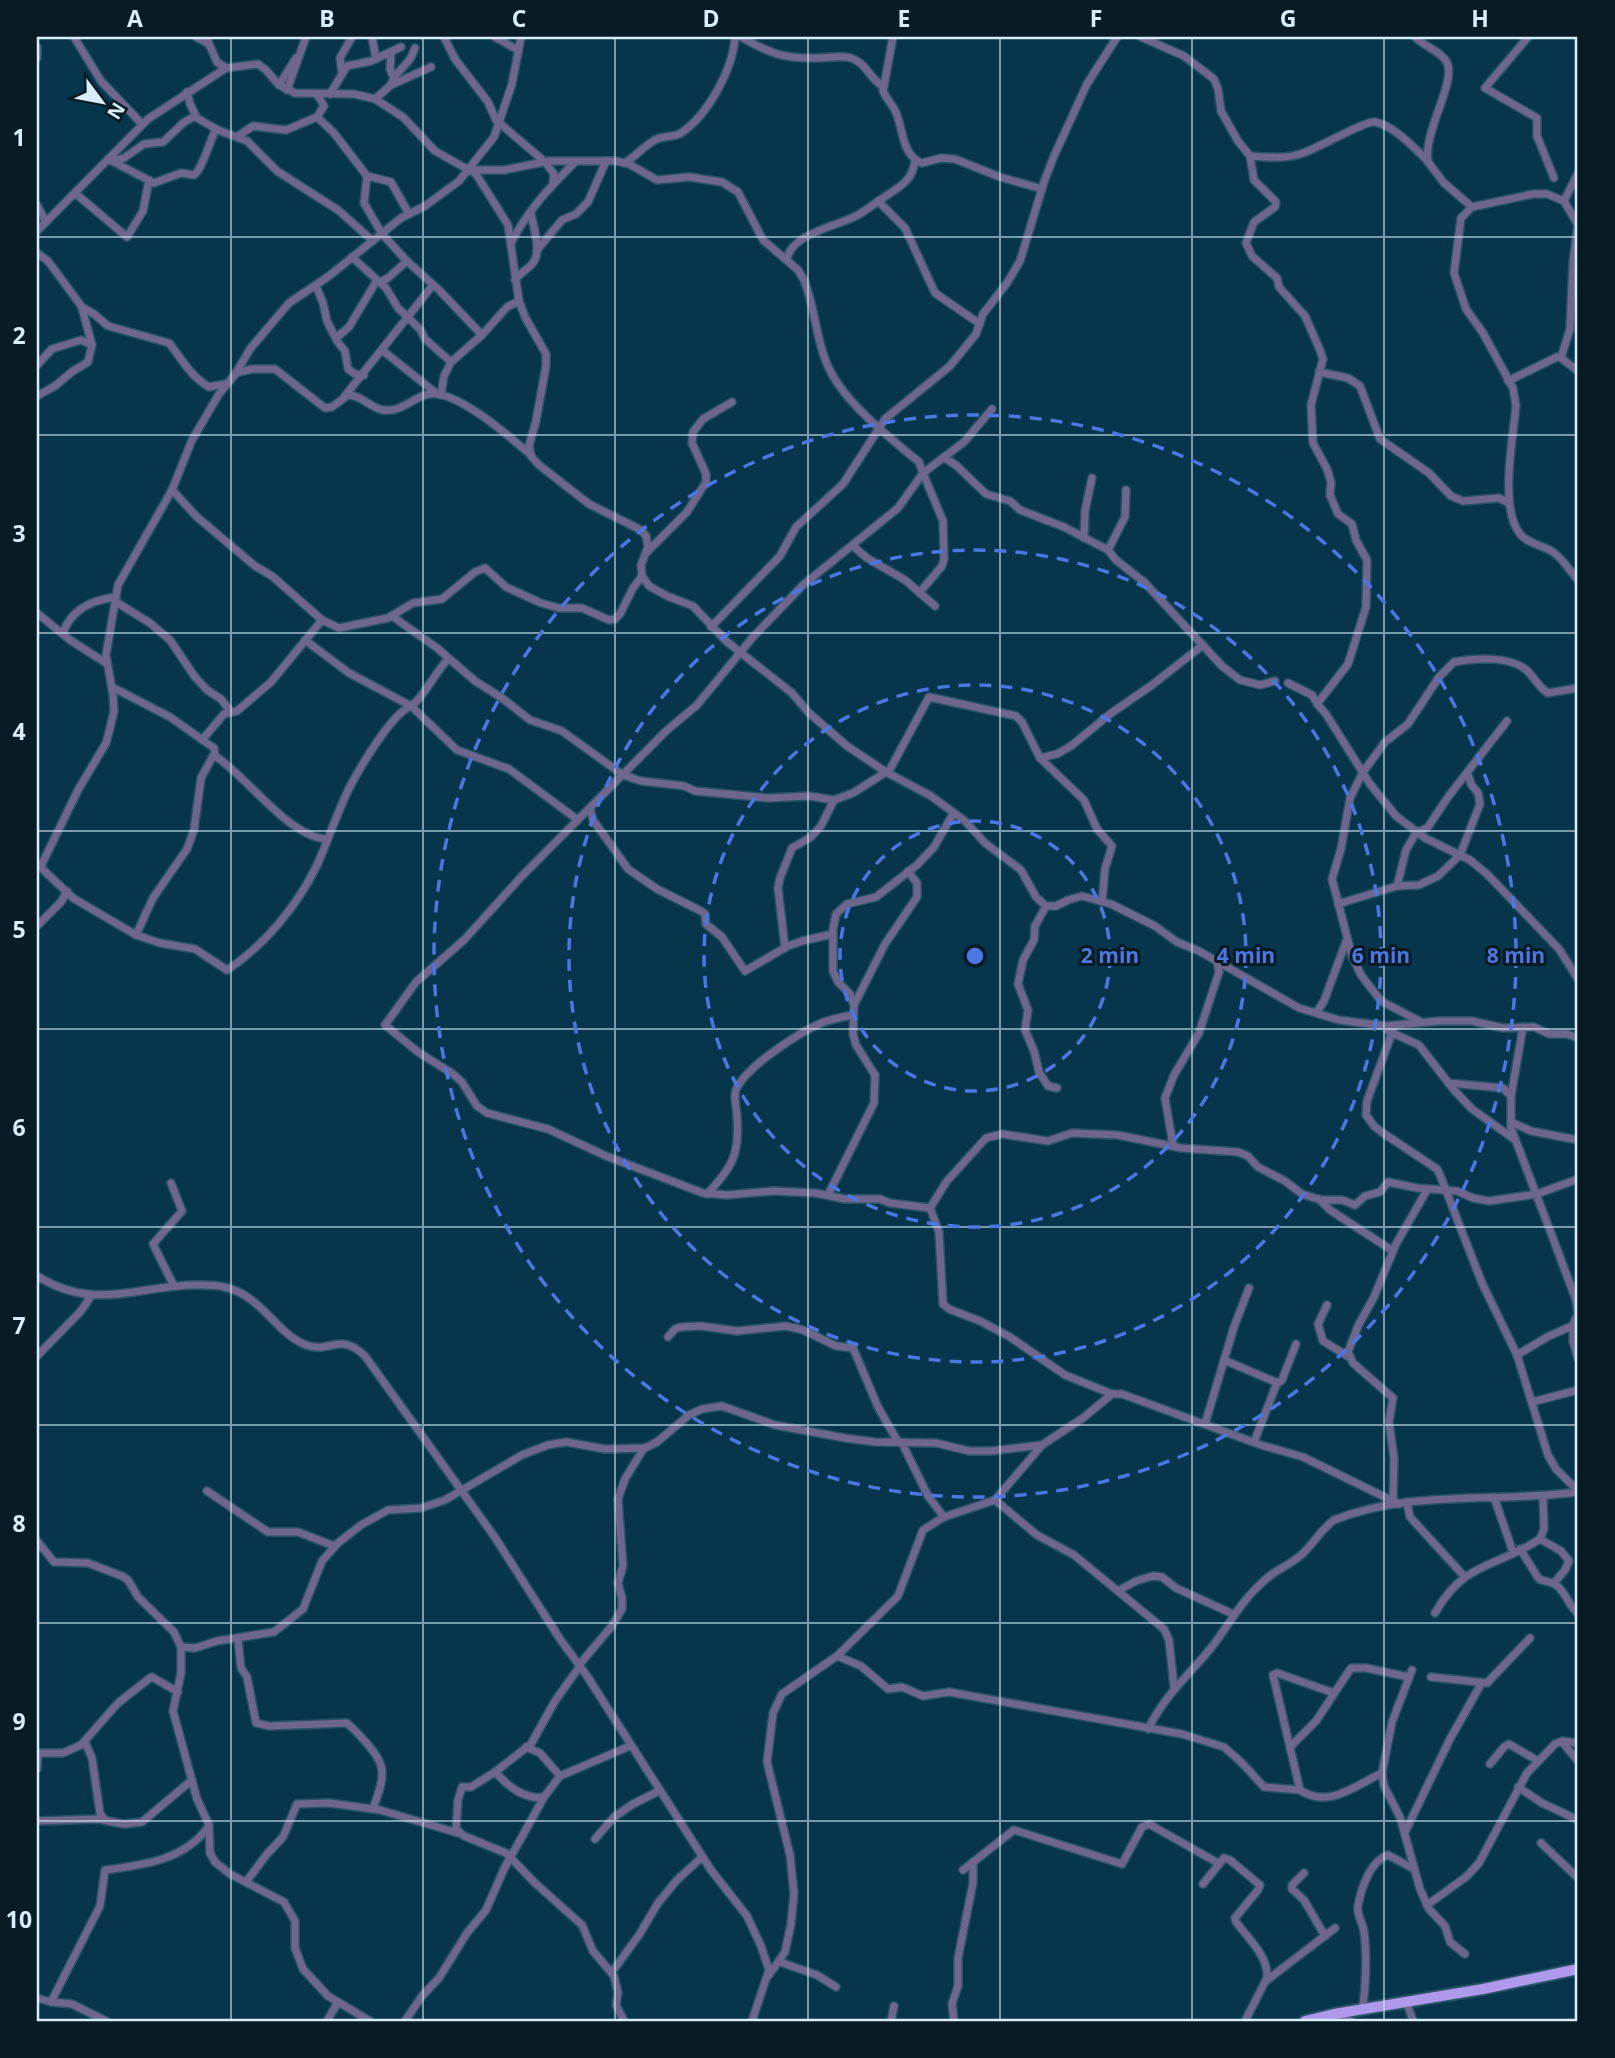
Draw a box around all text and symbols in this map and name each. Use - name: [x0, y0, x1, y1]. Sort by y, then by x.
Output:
- text: A: [127, 2, 143, 34]
- text: B: [319, 2, 335, 34]
- text: C: [512, 2, 526, 34]
- text: D: [702, 2, 720, 34]
- text: E: [898, 2, 910, 34]
- text: F: [1090, 2, 1102, 34]
- text: G: [1280, 2, 1296, 34]
- text: H: [1471, 2, 1489, 34]
- north arrow: [66, 66, 136, 136]
- text: N: [101, 98, 132, 124]
- text: 1: [12, 121, 26, 153]
- text: 2: [12, 319, 26, 351]
- text: 3: [12, 517, 26, 549]
- text: 4: [12, 715, 26, 747]
- text: 5: [12, 913, 26, 945]
- text: 2 min: [1081, 941, 1139, 969]
- text: 4 min: [1217, 941, 1275, 969]
- text: 6 min: [1352, 941, 1410, 969]
- text: 8 min: [1487, 941, 1545, 969]
- centre of rings: [963, 944, 987, 968]
- text: 6: [12, 1111, 26, 1143]
- text: 7: [12, 1309, 26, 1341]
- text: 8: [12, 1507, 26, 1539]
- text: 9: [12, 1705, 26, 1737]
- text: 10: [6, 1903, 32, 1935]

